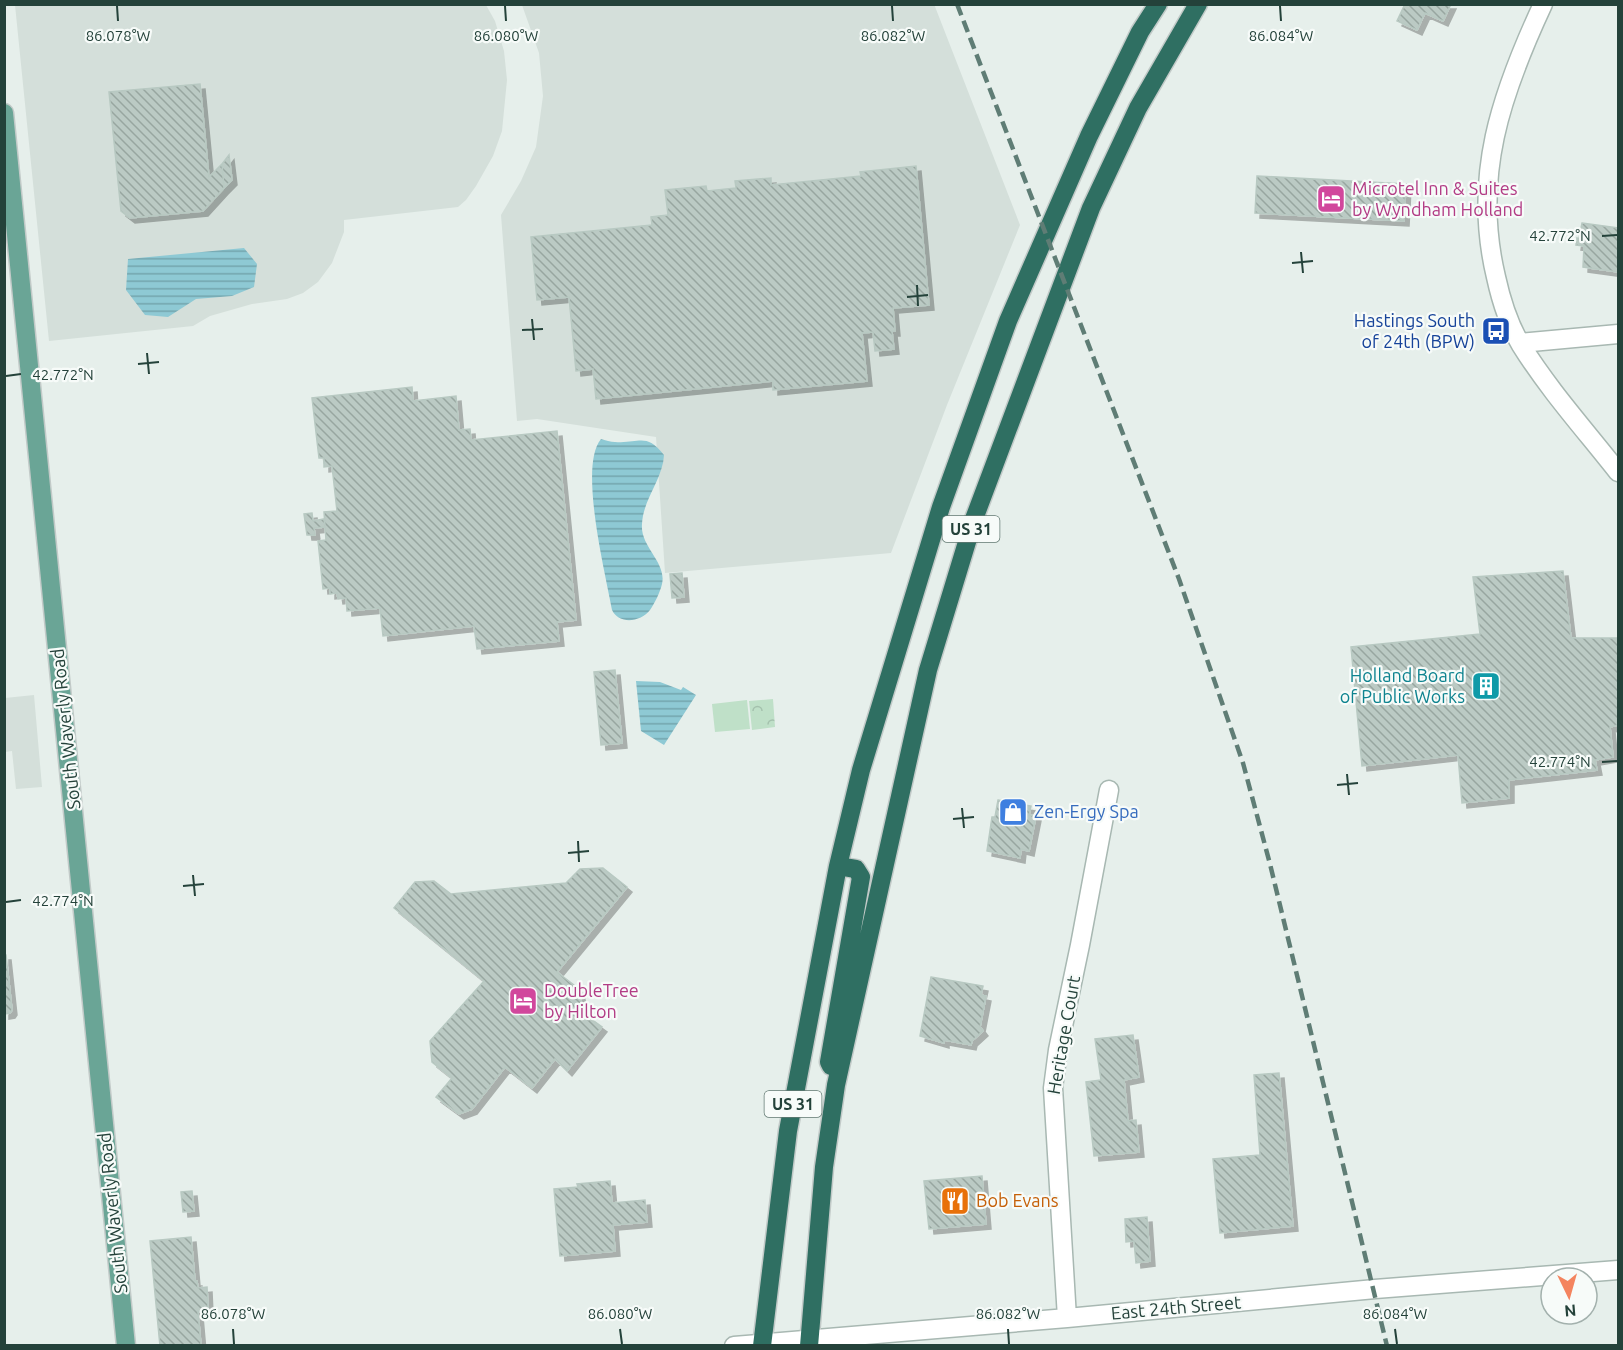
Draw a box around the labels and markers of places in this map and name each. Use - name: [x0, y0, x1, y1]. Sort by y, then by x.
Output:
- place label: Microtel Inn & Suites by Wyndham Holland: [1352, 178, 1523, 219]
- hotel icon: Microtel Inn & Suites by Wyndham Holland: [1315, 183, 1347, 215]
- place label: Hastings South of 24th (BPW): [1354, 310, 1475, 352]
- bus stop icon: Hastings South of 24th (BPW): [1480, 315, 1512, 347]
- place label: Holland Board of Public Works: [1340, 665, 1465, 706]
- building icon: Holland Board of Public Works: [1470, 670, 1502, 702]
- shop icon: Zen-Ergy Spa: [997, 796, 1029, 828]
- place label: Zen-Ergy Spa: [1034, 801, 1139, 821]
- place label: DoubleTree by Hilton: [544, 980, 639, 1021]
- hotel icon: DoubleTree by Hilton: [507, 985, 539, 1017]
- restaurant icon: Bob Evans: [939, 1185, 971, 1217]
- place label: Bob Evans: [976, 1190, 1059, 1210]

